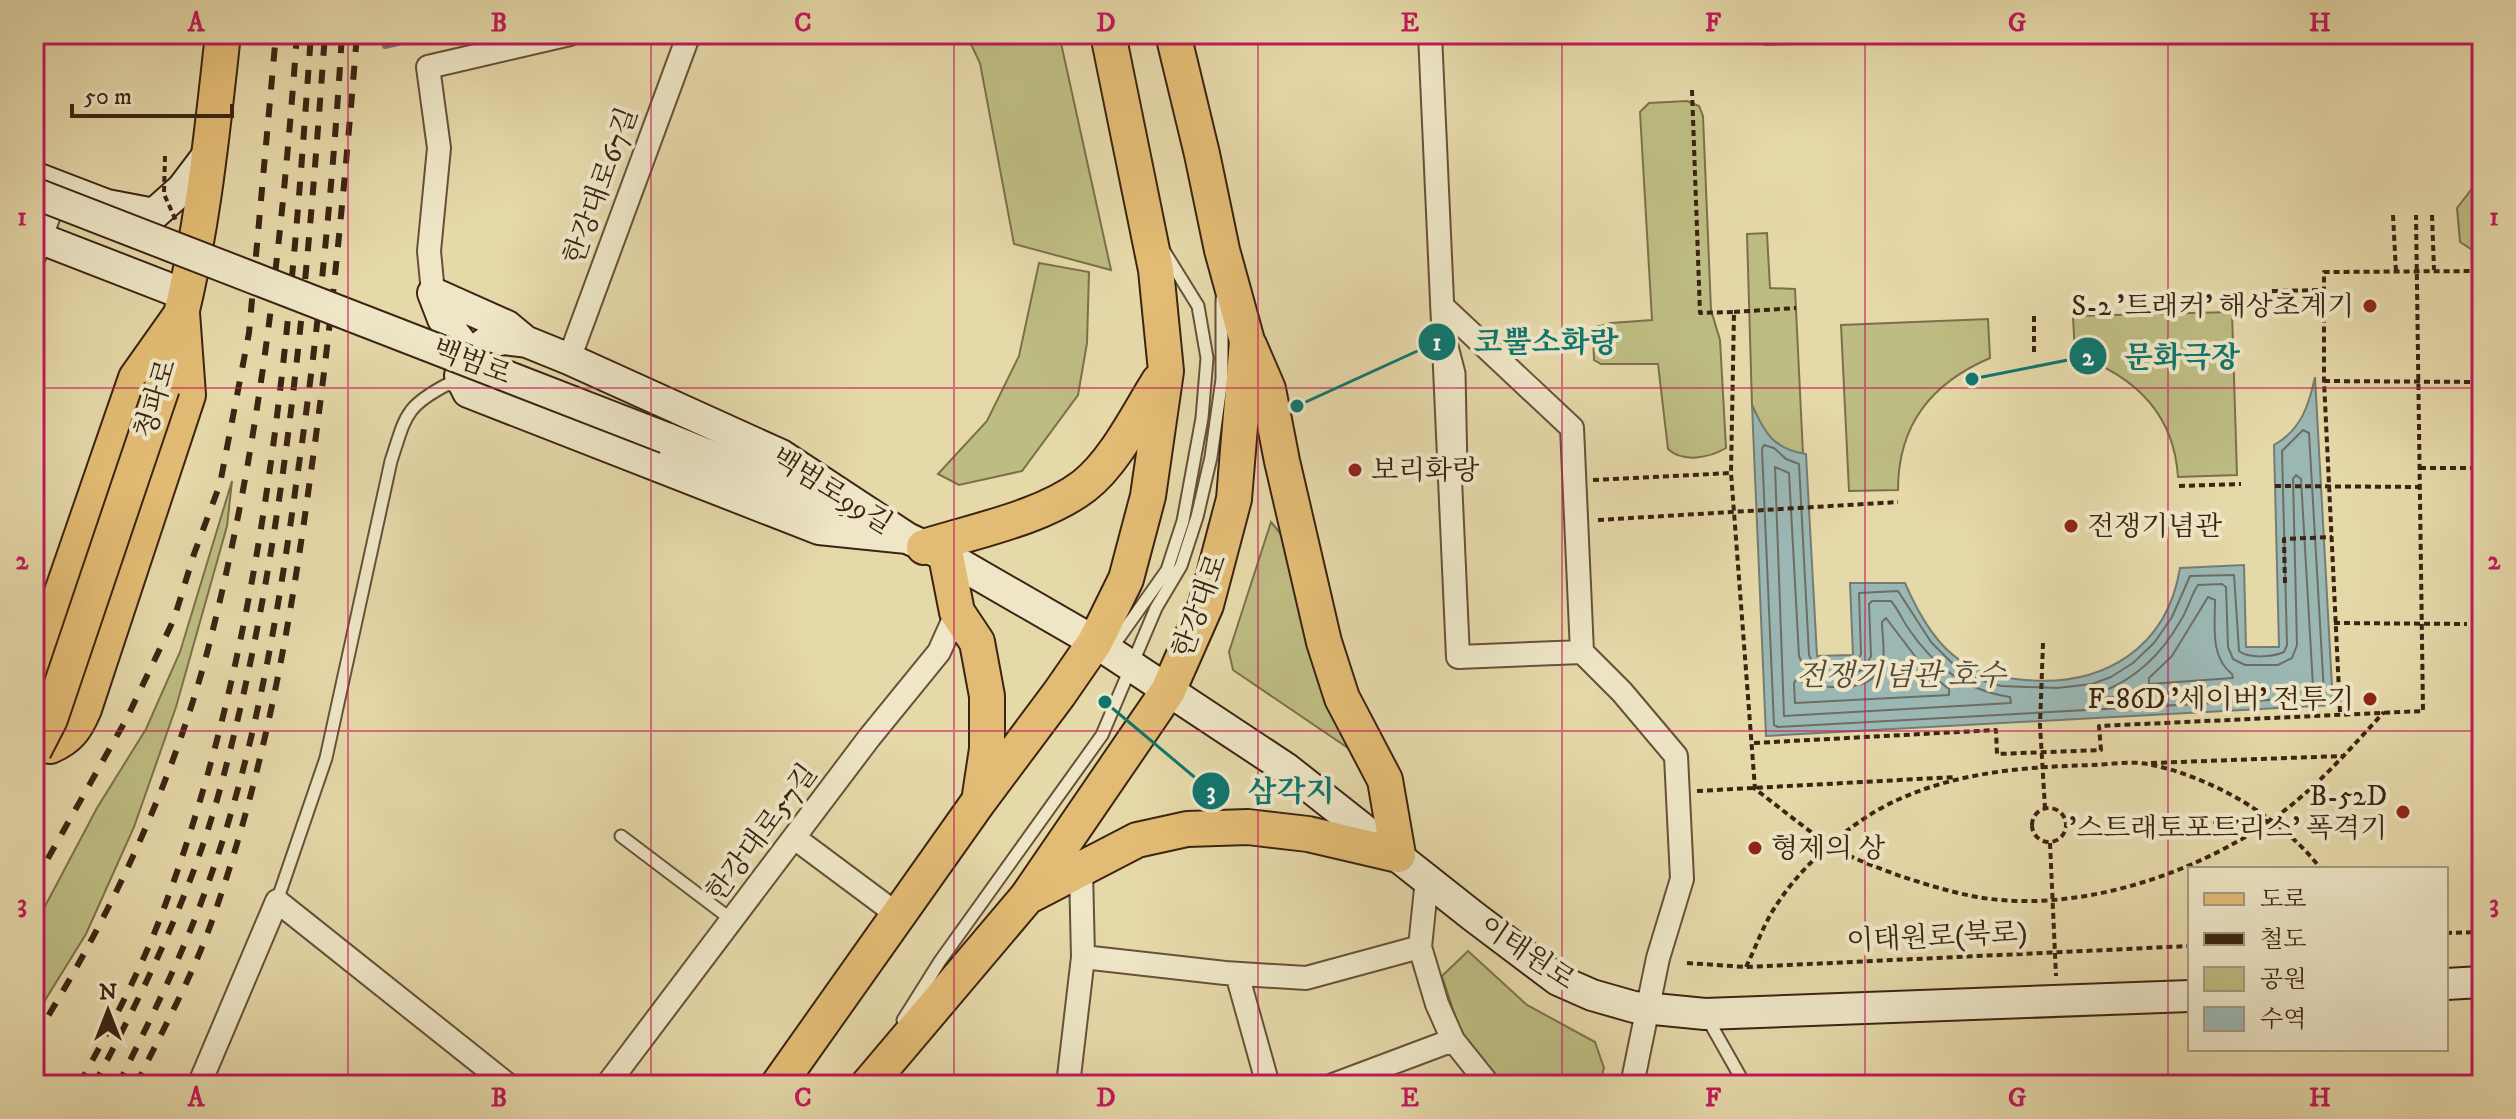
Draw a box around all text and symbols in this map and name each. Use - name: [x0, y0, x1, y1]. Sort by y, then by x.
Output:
- text: A: [187, 7, 206, 40]
- text: B: [491, 7, 507, 40]
- text: C: [794, 7, 812, 40]
- text: D: [1096, 7, 1116, 40]
- text: E: [1401, 7, 1419, 40]
- text: F: [1705, 7, 1722, 40]
- text: G: [2008, 7, 2026, 40]
- text: H: [2309, 7, 2331, 40]
- scale bar: [72, 68, 232, 118]
- text: 50 m: [84, 82, 132, 112]
- street label: 한강대로67길: [556, 103, 646, 269]
- text: 1: [17, 201, 27, 234]
- text: 1: [2489, 201, 2499, 234]
- place label: S-2 '트래커' 해상초계기: [2071, 289, 2354, 324]
- marker: S-2 '트래커' 해상초계기: [2361, 297, 2379, 315]
- callout: 코뿔소화랑: [1417, 315, 1634, 369]
- text: 코뿔소화랑: [1474, 325, 1618, 362]
- text: 1: [1433, 328, 1442, 358]
- callout: 문화극장: [2068, 329, 2256, 383]
- street label: 백범로: [428, 331, 516, 393]
- text: 문화극장: [2124, 340, 2240, 377]
- text: 2: [2082, 343, 2095, 373]
- street label: 청파로: [127, 355, 185, 443]
- street label: 백범로99길: [765, 440, 899, 542]
- place label: 보리화랑: [1371, 453, 1479, 488]
- marker: 보리화랑: [1346, 461, 1364, 479]
- place label: 전쟁기념관: [2087, 509, 2222, 544]
- marker: 전쟁기념관: [2062, 517, 2080, 535]
- text: 2: [16, 545, 30, 578]
- text: 2: [2488, 545, 2502, 578]
- street label: 한강대로: [1165, 549, 1235, 663]
- water label: 전쟁기념관 호수: [1796, 658, 2008, 695]
- place label: F-86D '세이버' 전투기: [2087, 682, 2354, 717]
- marker: F-86D '세이버' 전투기: [2361, 690, 2379, 708]
- street label: 한강대로57길: [699, 757, 825, 909]
- callout: 삼각지: [1191, 764, 1350, 818]
- text: 삼각지: [1248, 774, 1334, 811]
- text: 3: [1207, 777, 1216, 807]
- place label: B-52D '스트래토포트리스' 폭격기: [2069, 779, 2387, 846]
- marker: B-52D '스트래토포트리스' 폭격기: [2394, 803, 2412, 821]
- place label: 형제의 상: [1771, 831, 1885, 866]
- marker: 형제의 상: [1746, 839, 1764, 857]
- legend: [2188, 867, 2448, 1051]
- text: 도로: [2260, 885, 2306, 915]
- text: 3: [17, 888, 27, 921]
- text: 3: [2489, 888, 2499, 921]
- street label: 이태원로: [1472, 908, 1582, 998]
- street label: 이태원로(북로): [1846, 915, 2028, 959]
- text: 철도: [2260, 925, 2306, 955]
- text: 공원: [2260, 965, 2306, 995]
- north arrow: [68, 971, 148, 1051]
- text: N: [99, 979, 117, 1006]
- text: 수역: [2260, 1005, 2306, 1035]
- text: A: [187, 1082, 206, 1115]
- text: B: [491, 1082, 507, 1115]
- text: C: [794, 1082, 812, 1115]
- text: D: [1096, 1082, 1116, 1115]
- text: E: [1401, 1082, 1419, 1115]
- text: F: [1705, 1082, 1722, 1115]
- text: G: [2008, 1082, 2026, 1115]
- text: H: [2309, 1082, 2331, 1115]

